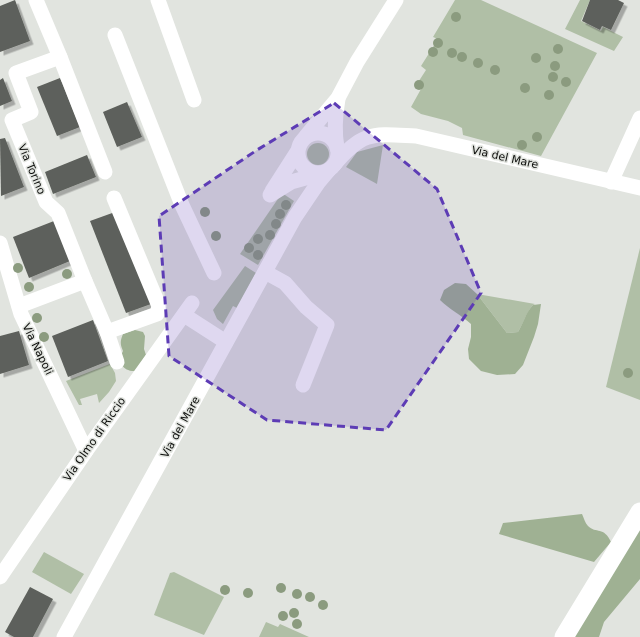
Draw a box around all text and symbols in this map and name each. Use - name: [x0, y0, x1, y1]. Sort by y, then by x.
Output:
- street label: Via Torino: [15, 142, 48, 197]
- street label: Via del Mare: [470, 143, 540, 172]
- street label: Via Napoli: [20, 321, 56, 377]
- street label: Via del Mare: [158, 394, 203, 460]
- street label: Via Olmo di Riccio: [61, 395, 128, 484]

